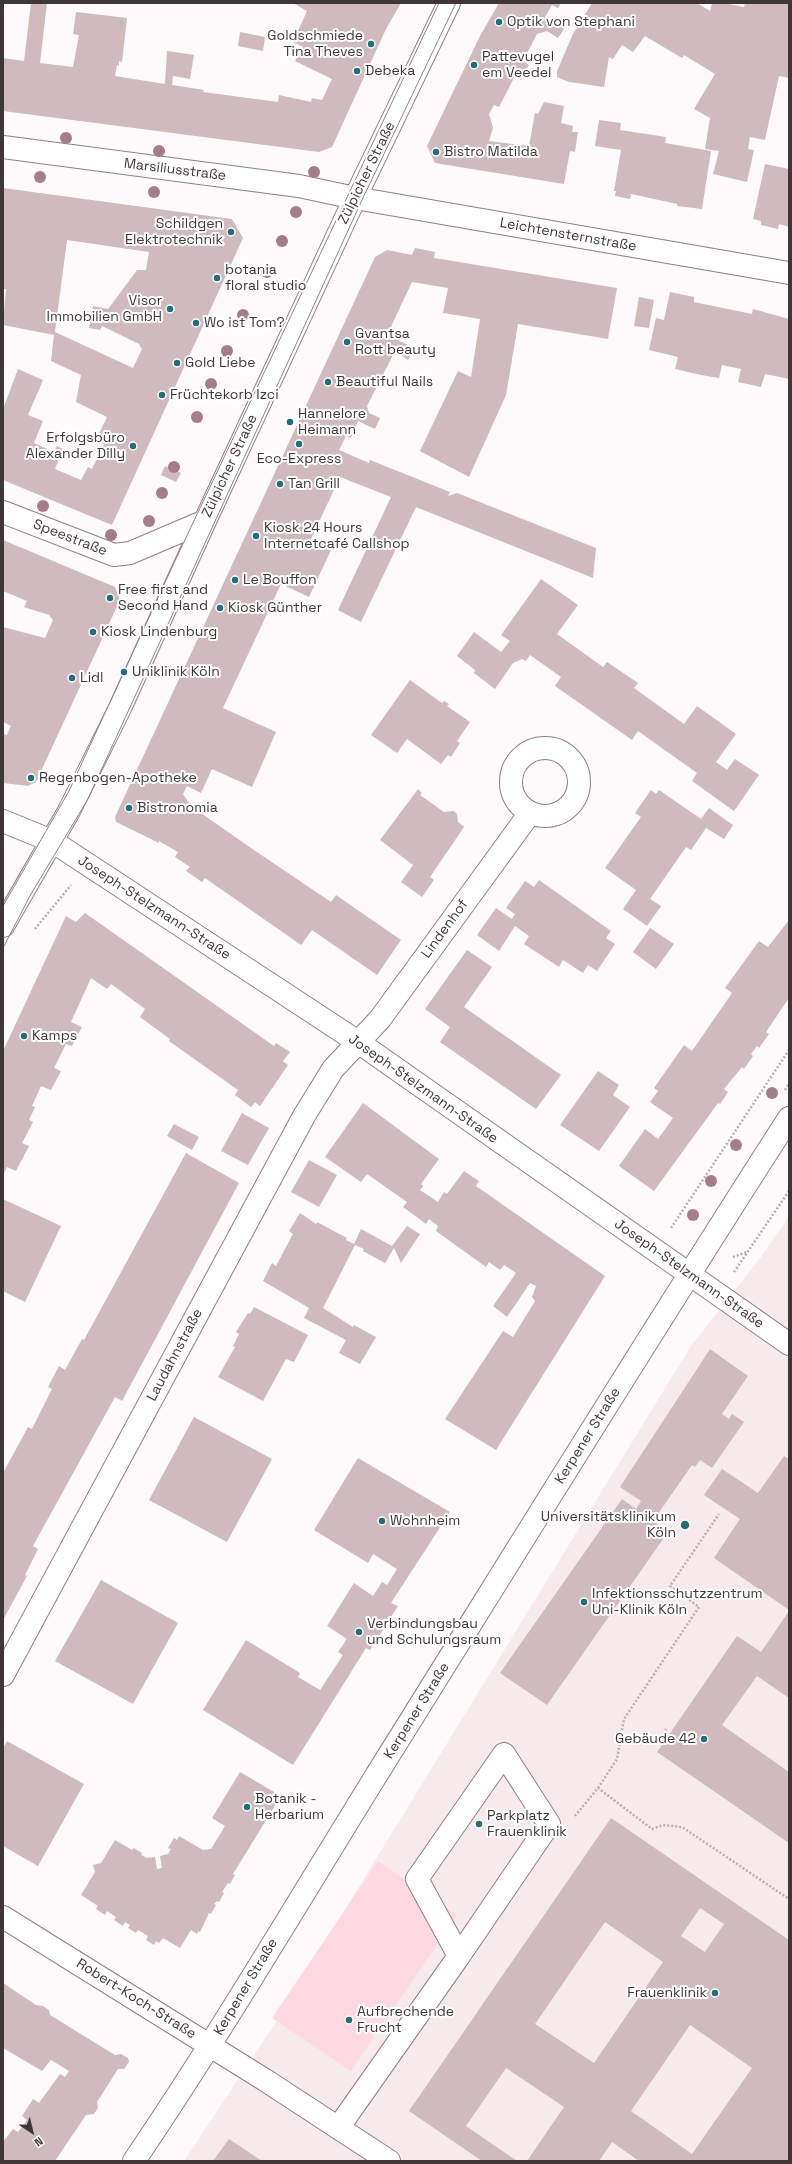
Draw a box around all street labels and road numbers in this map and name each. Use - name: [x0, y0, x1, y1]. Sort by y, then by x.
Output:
- street label: Zülpicher Straße: [335, 119, 399, 227]
- street label: Marsiliusstraße: [123, 155, 227, 185]
- street label: Leichtensternstraße: [498, 215, 638, 255]
- street label: Zülpicher Straße: [199, 412, 261, 520]
- street label: Speestraße: [31, 516, 109, 560]
- street label: Joseph-Stelzmann-Straße: [74, 852, 234, 964]
- street label: Lindenhof: [418, 896, 472, 962]
- street label: Joseph-Stelzmann-Straße: [345, 1031, 501, 1147]
- street label: Joseph-Stelzmann-Straße: [611, 1216, 767, 1332]
- street label: Laudahnstraße: [144, 1306, 206, 1404]
- street label: Kerpener Straße: [552, 1385, 624, 1487]
- street label: Kerpener Straße: [381, 1660, 453, 1762]
- street label: Kerpener Straße: [210, 1936, 282, 2038]
- street label: Robert-Koch-Straße: [73, 1955, 199, 2043]

